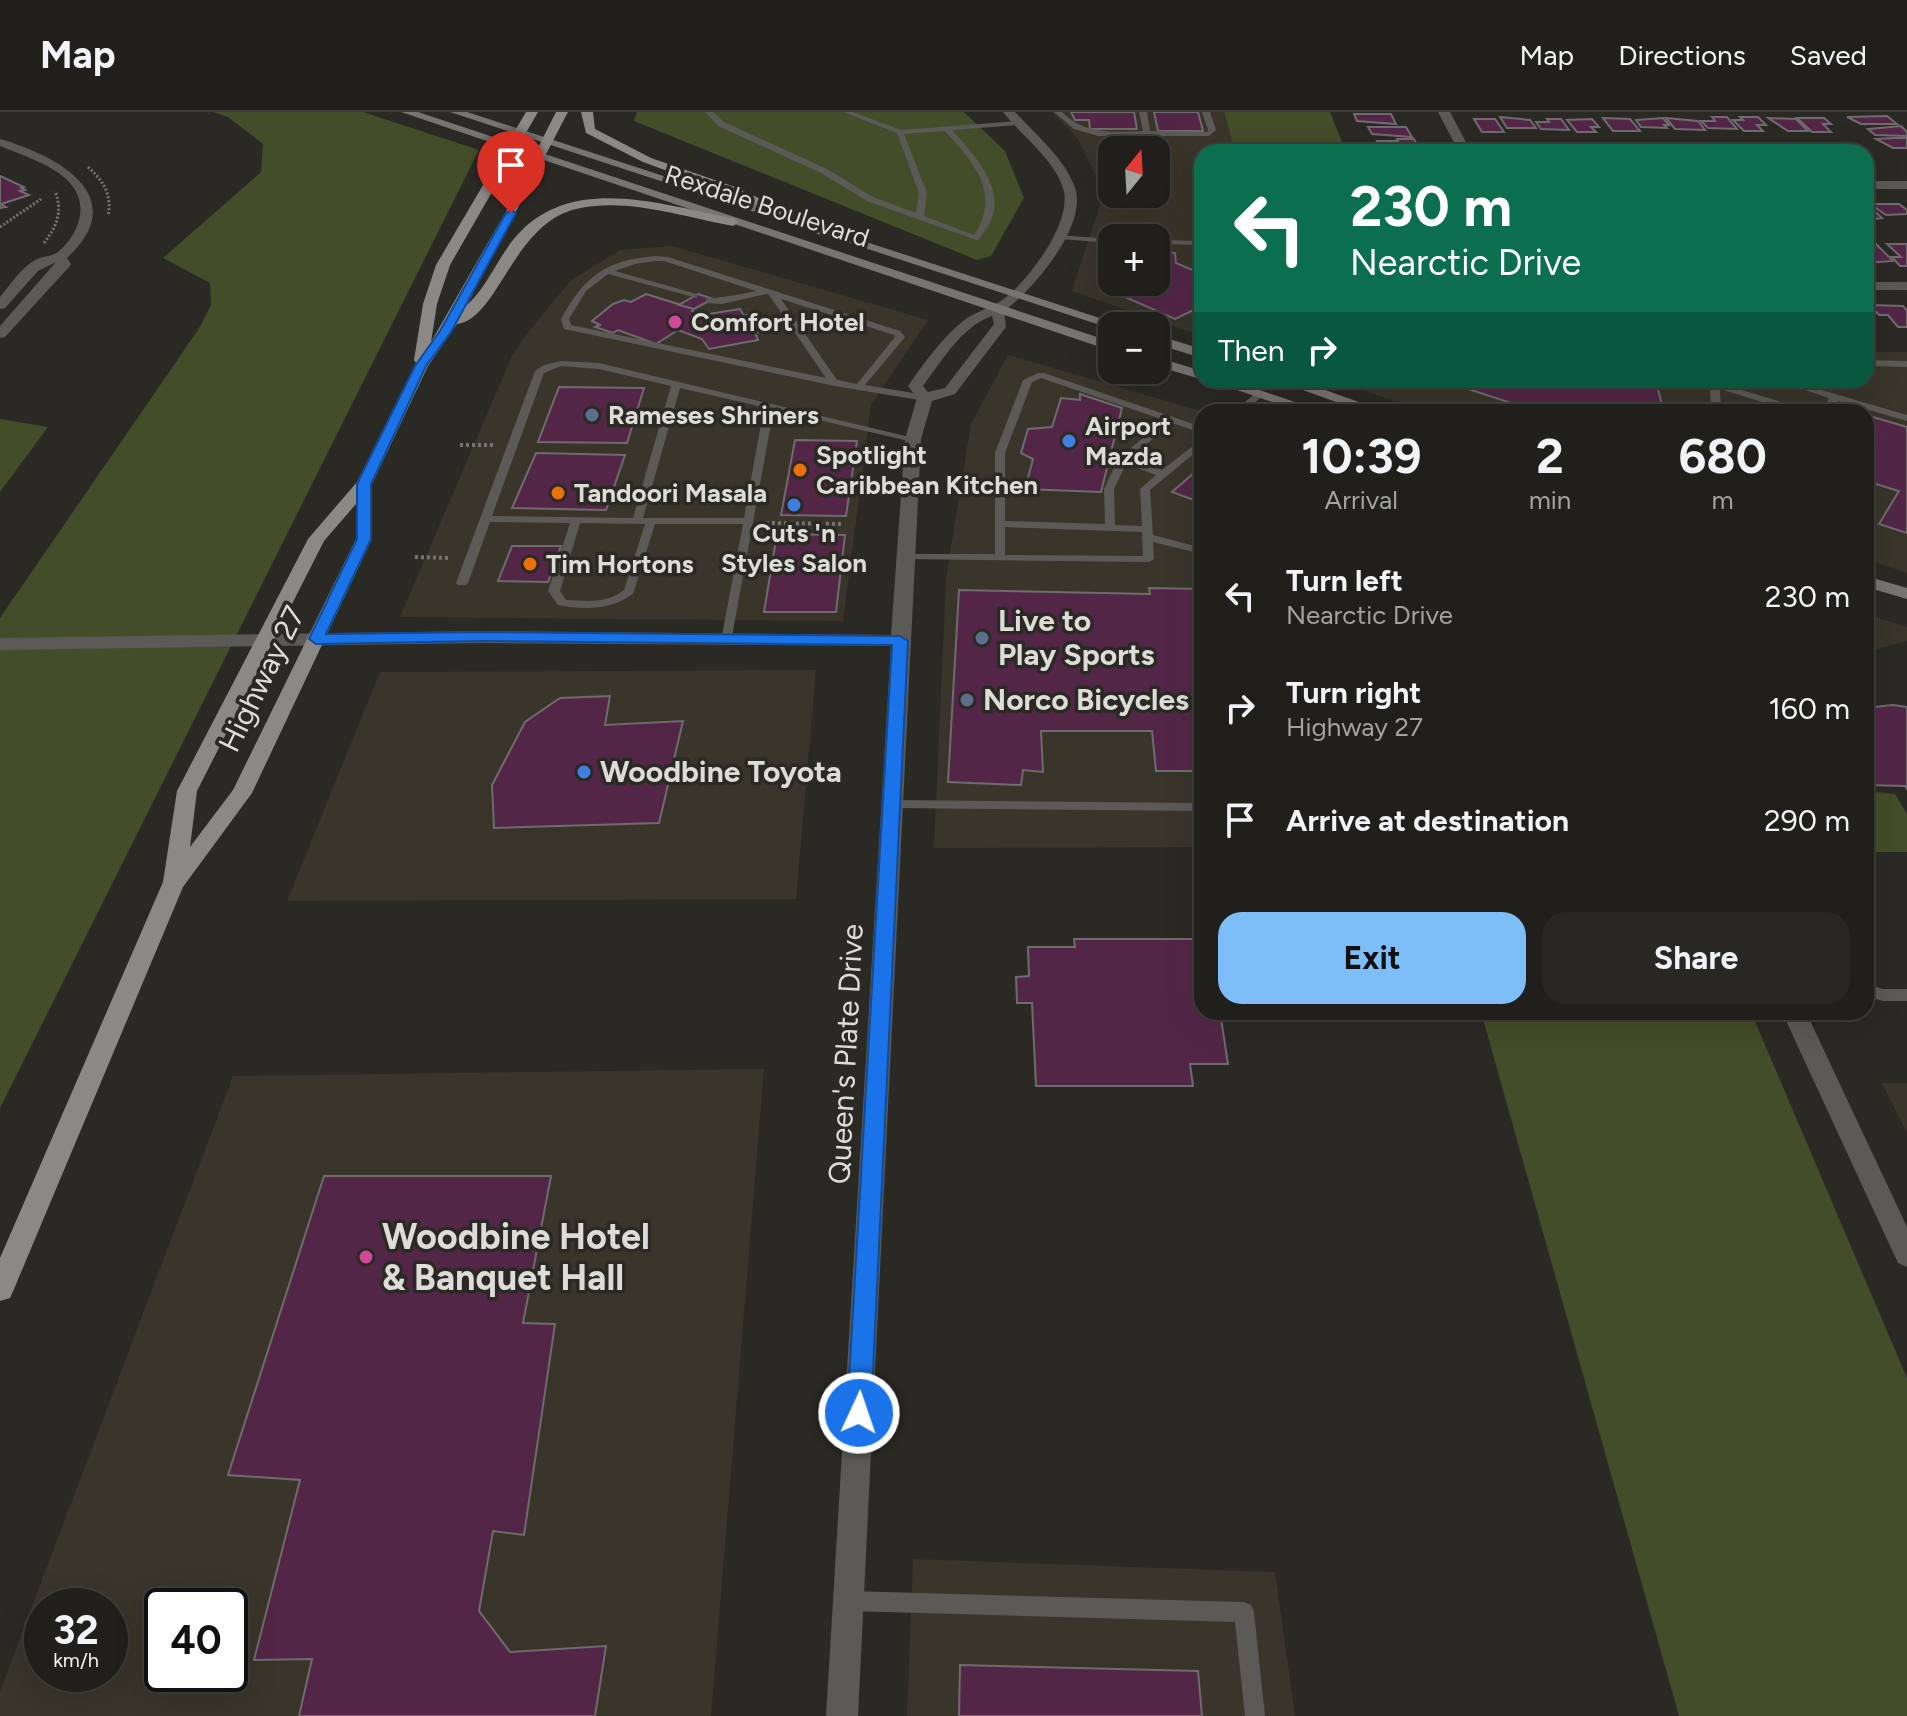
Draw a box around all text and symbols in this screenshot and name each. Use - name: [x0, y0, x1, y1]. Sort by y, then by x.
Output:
- text: Map: [40, 32, 116, 78]
- text: Map: [1520, 38, 1574, 72]
- text: Directions: [1618, 38, 1746, 72]
- text: Saved: [1790, 38, 1867, 72]
- pin: [477, 131, 545, 213]
- north arrow: [1098, 136, 1170, 208]
- map controls: [1098, 136, 1170, 384]
- icon: arrive: [489, 143, 533, 187]
- street label: Rexdale Boulevard: [661, 158, 873, 254]
- text: 230 m: [1350, 173, 1512, 240]
- icon: left: [1218, 176, 1322, 280]
- button: +: [1098, 224, 1170, 296]
- text: Nearctic Drive: [1350, 241, 1581, 284]
- place label: Comfort Hotel: [691, 306, 865, 338]
- button: −: [1098, 312, 1170, 384]
- marker: Comfort Hotel: [666, 313, 684, 331]
- icon: right: [1300, 328, 1344, 372]
- text: Then: [1218, 332, 1284, 369]
- place label: Rameses Shriners: [608, 399, 819, 431]
- marker: Rameses Shriners: [583, 406, 601, 424]
- place label: Airport Mazda: [1085, 410, 1171, 472]
- text: 10:39: [1301, 427, 1422, 485]
- text: 2: [1536, 427, 1564, 485]
- text: 680: [1678, 427, 1767, 485]
- marker: Airport Mazda: [1060, 432, 1078, 450]
- place label: Spotlight Caribbean Kitchen: [816, 439, 1038, 501]
- marker: Spotlight Caribbean Kitchen: [791, 461, 809, 479]
- place label: Tandoori Masala: [574, 477, 767, 509]
- marker: Tandoori Masala: [549, 484, 567, 502]
- text: Arrival: [1325, 484, 1398, 516]
- text: min: [1529, 484, 1571, 516]
- text: m: [1712, 484, 1734, 516]
- marker: Cuts 'n Styles Salon: [785, 496, 803, 514]
- place label: Cuts 'n Styles Salon: [721, 517, 867, 579]
- place label: Tim Hortons: [546, 548, 694, 580]
- marker: Tim Hortons: [521, 555, 539, 573]
- text: Turn left: [1286, 562, 1403, 599]
- icon: left: [1218, 574, 1262, 618]
- text: 230 m: [1765, 578, 1850, 615]
- text: Nearctic Drive: [1286, 599, 1453, 631]
- street label: Highway 27: [210, 600, 313, 758]
- place label: Live to Play Sports: [998, 602, 1155, 673]
- marker: Live to Play Sports: [973, 629, 991, 647]
- text: Turn right: [1286, 674, 1421, 711]
- place label: Norco Bicycles: [983, 681, 1189, 718]
- icon: right: [1218, 686, 1262, 730]
- text: 160 m: [1768, 690, 1850, 727]
- marker: Norco Bicycles: [958, 691, 976, 709]
- text: Highway 27: [1286, 711, 1423, 743]
- place label: Woodbine Toyota: [600, 753, 842, 790]
- marker: Woodbine Toyota: [575, 763, 593, 781]
- icon: arrive: [1218, 798, 1262, 842]
- text: Arrive at destination: [1286, 802, 1569, 839]
- text: 290 m: [1764, 802, 1850, 839]
- button: Exit: [1218, 912, 1526, 1004]
- button: Share: [1542, 912, 1850, 1004]
- street label: Queen's Plate Drive: [820, 923, 871, 1185]
- place label: Woodbine Hotel & Banquet Hall: [382, 1215, 650, 1299]
- marker: Woodbine Hotel & Banquet Hall: [357, 1248, 375, 1266]
- position arrow: [817, 1371, 901, 1455]
- speed limit sign: 40: [144, 1588, 248, 1692]
- text: 32: [53, 1606, 99, 1654]
- text: km/h: [53, 1648, 99, 1672]

